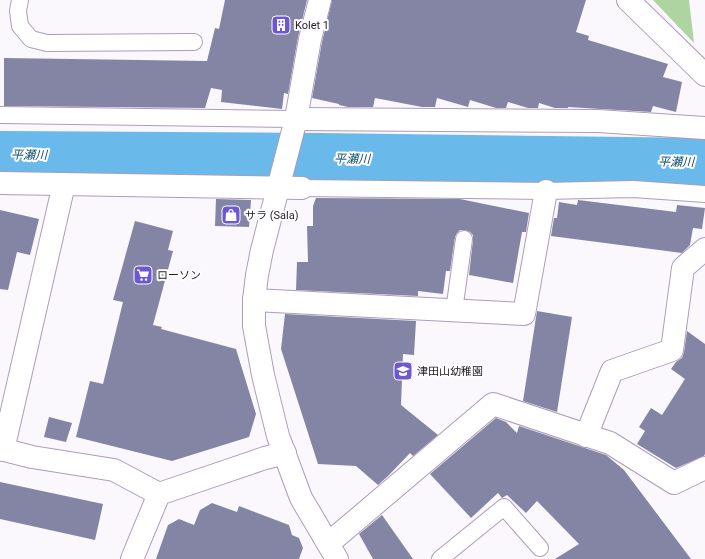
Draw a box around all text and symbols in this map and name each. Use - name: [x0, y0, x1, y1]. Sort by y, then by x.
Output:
- building icon: Kolet 1: [270, 14, 292, 36]
- place label: Kolet 1: [295, 19, 329, 32]
- water label: 平瀬川: [11, 148, 49, 162]
- water label: 平瀬川: [334, 152, 372, 166]
- water label: 平瀬川: [658, 155, 696, 169]
- shop icon: サラ (Sala): [220, 204, 242, 226]
- place label: サラ (Sala): [245, 209, 299, 222]
- supermarket icon: ローソン: [132, 264, 154, 286]
- place label: ローソン: [157, 269, 201, 282]
- school or university icon: 津田山幼稚園: [392, 360, 414, 382]
- place label: 津田山幼稚園: [417, 365, 483, 378]

